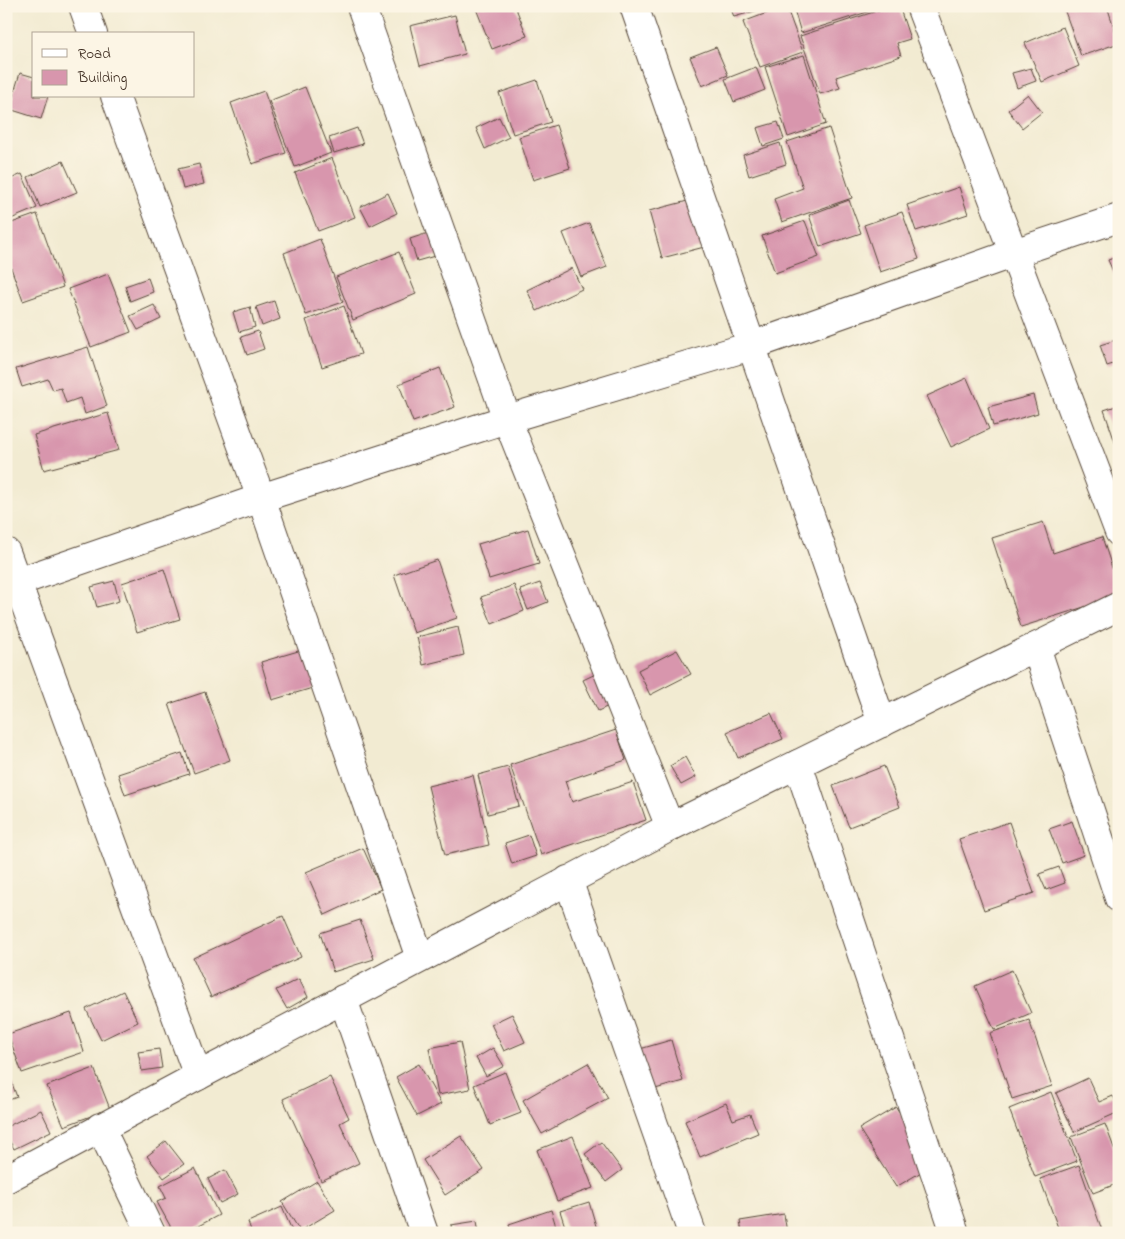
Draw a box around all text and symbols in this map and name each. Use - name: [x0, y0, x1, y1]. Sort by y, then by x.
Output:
- legend: [32, 32, 195, 98]
- text: Road: [78, 43, 111, 65]
- text: Building: [77, 67, 127, 90]

